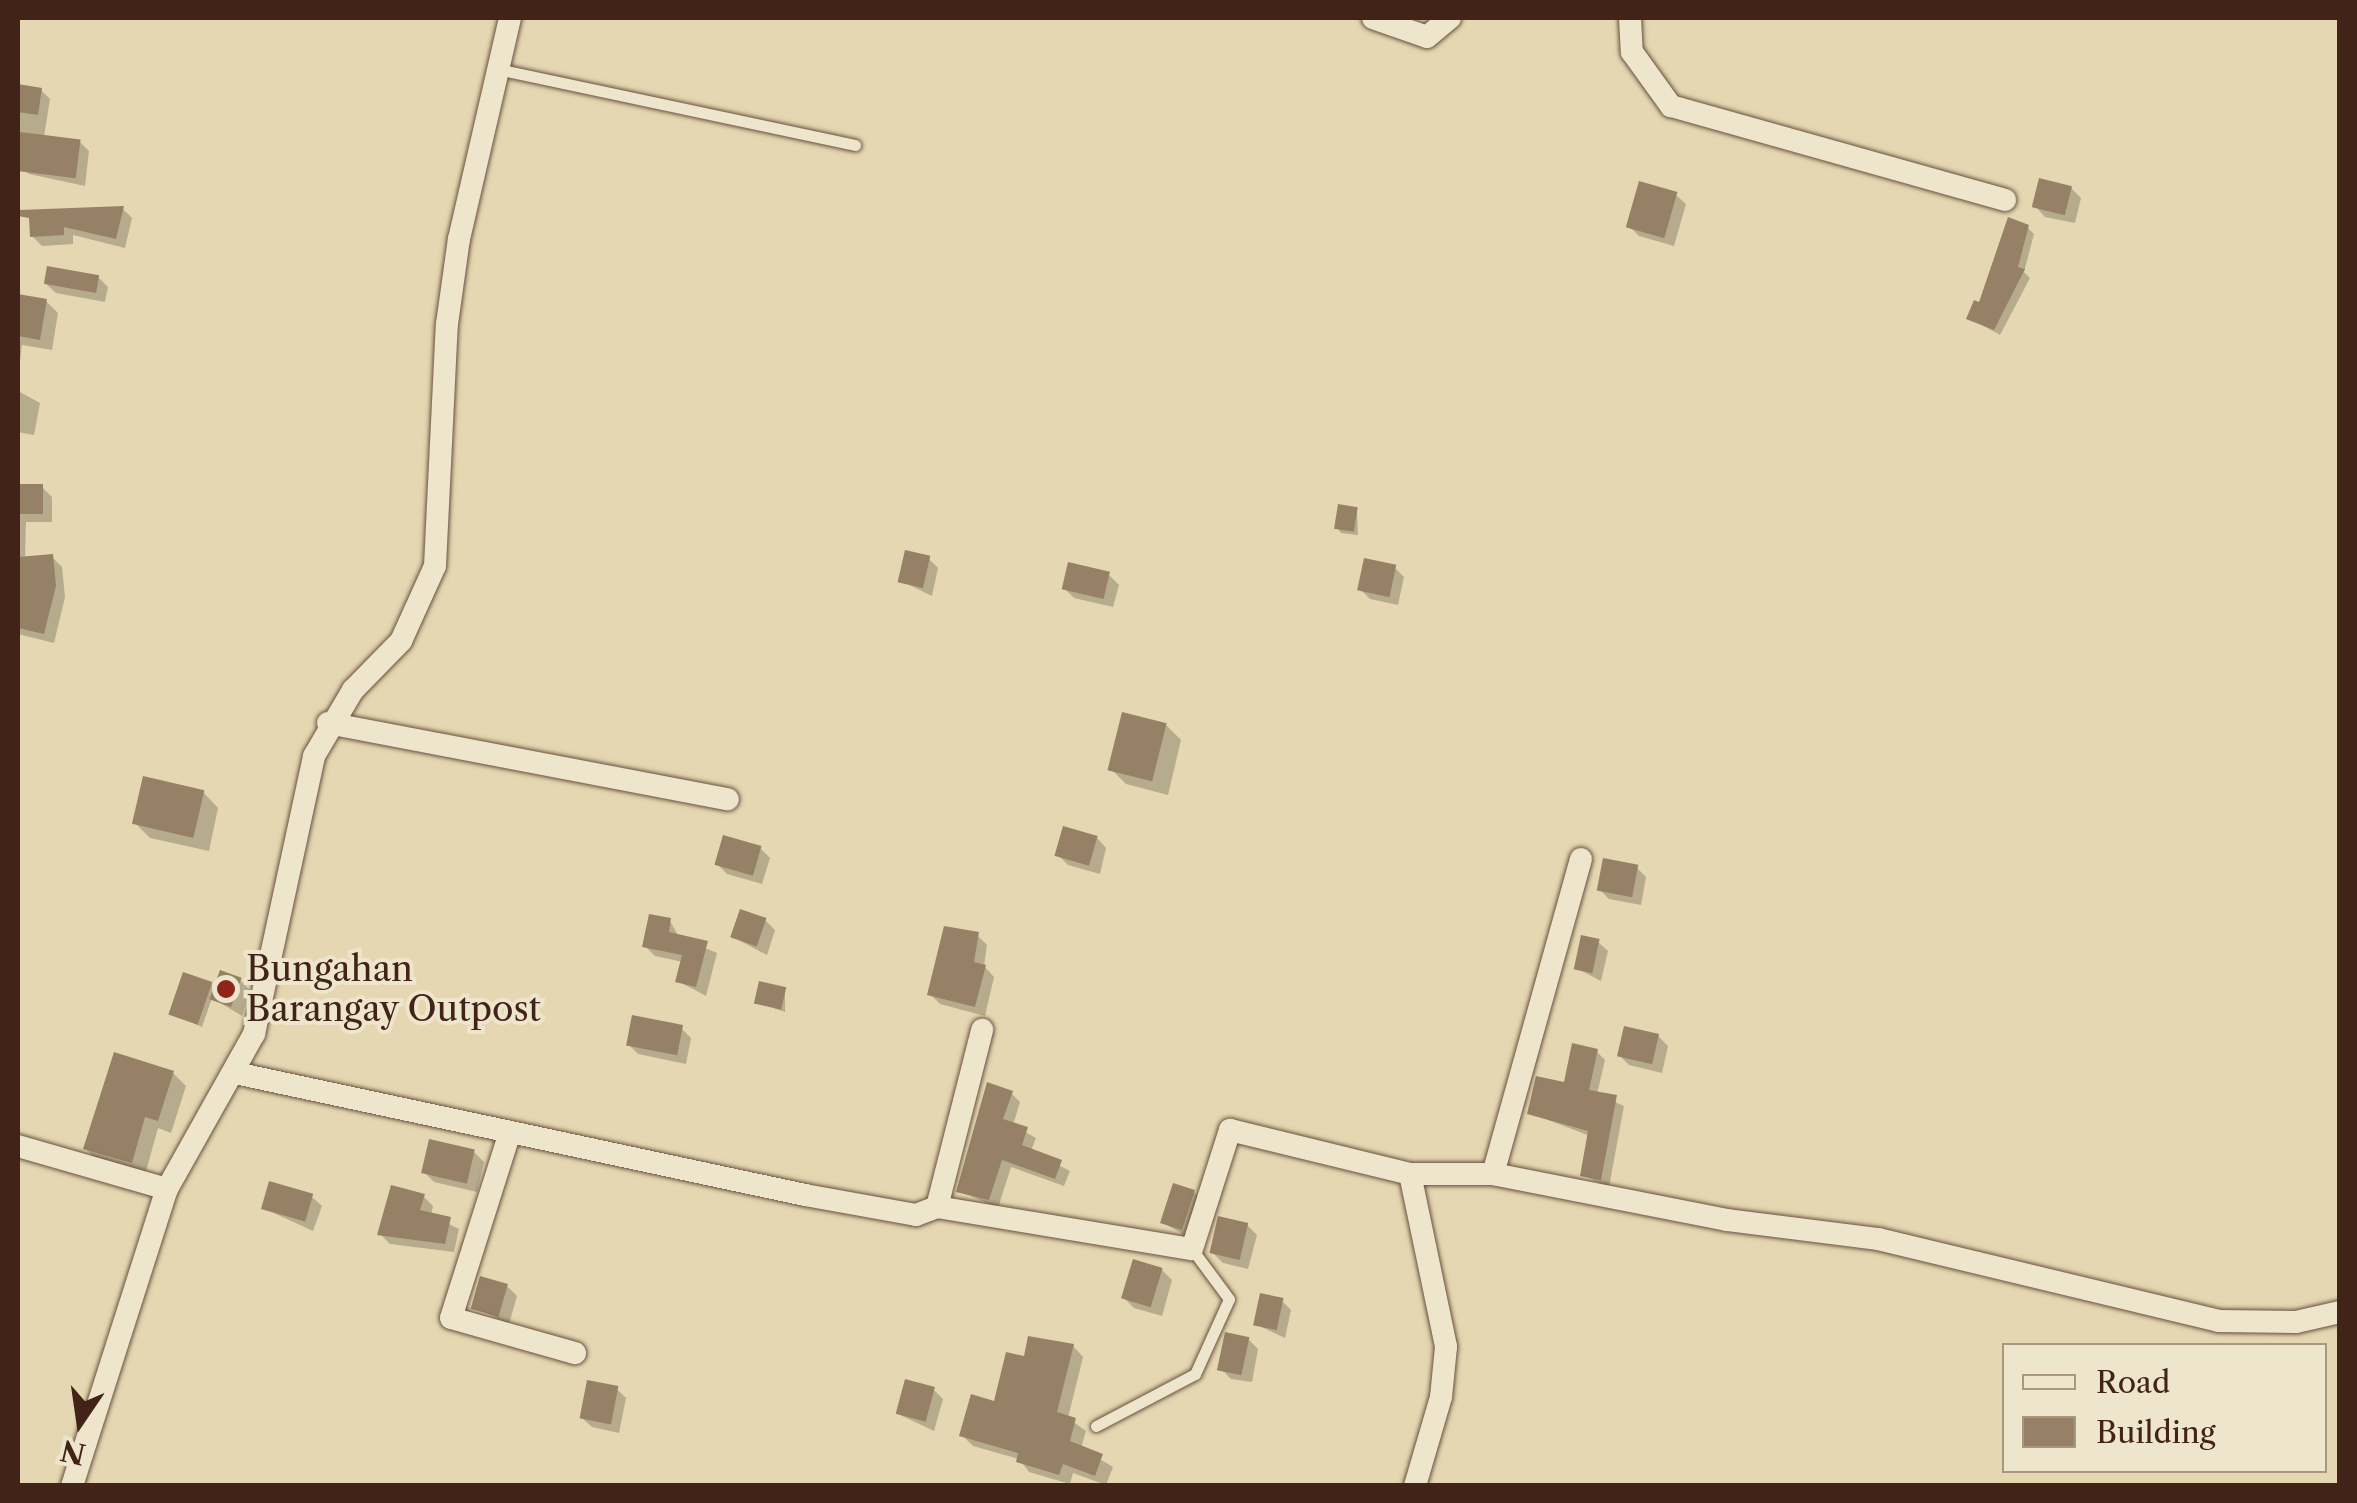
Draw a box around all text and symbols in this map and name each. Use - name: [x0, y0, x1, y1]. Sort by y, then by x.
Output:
- place label: Bungahan Barangay Outpost: [246, 948, 542, 1030]
- marker: Bungahan Barangay Outpost: [215, 978, 237, 1000]
- legend: [2002, 1343, 2327, 1473]
- text: Road: [2096, 1364, 2170, 1401]
- north arrow: [30, 1373, 130, 1473]
- text: Building: [2096, 1414, 2216, 1451]
- text: N: [58, 1433, 89, 1472]

